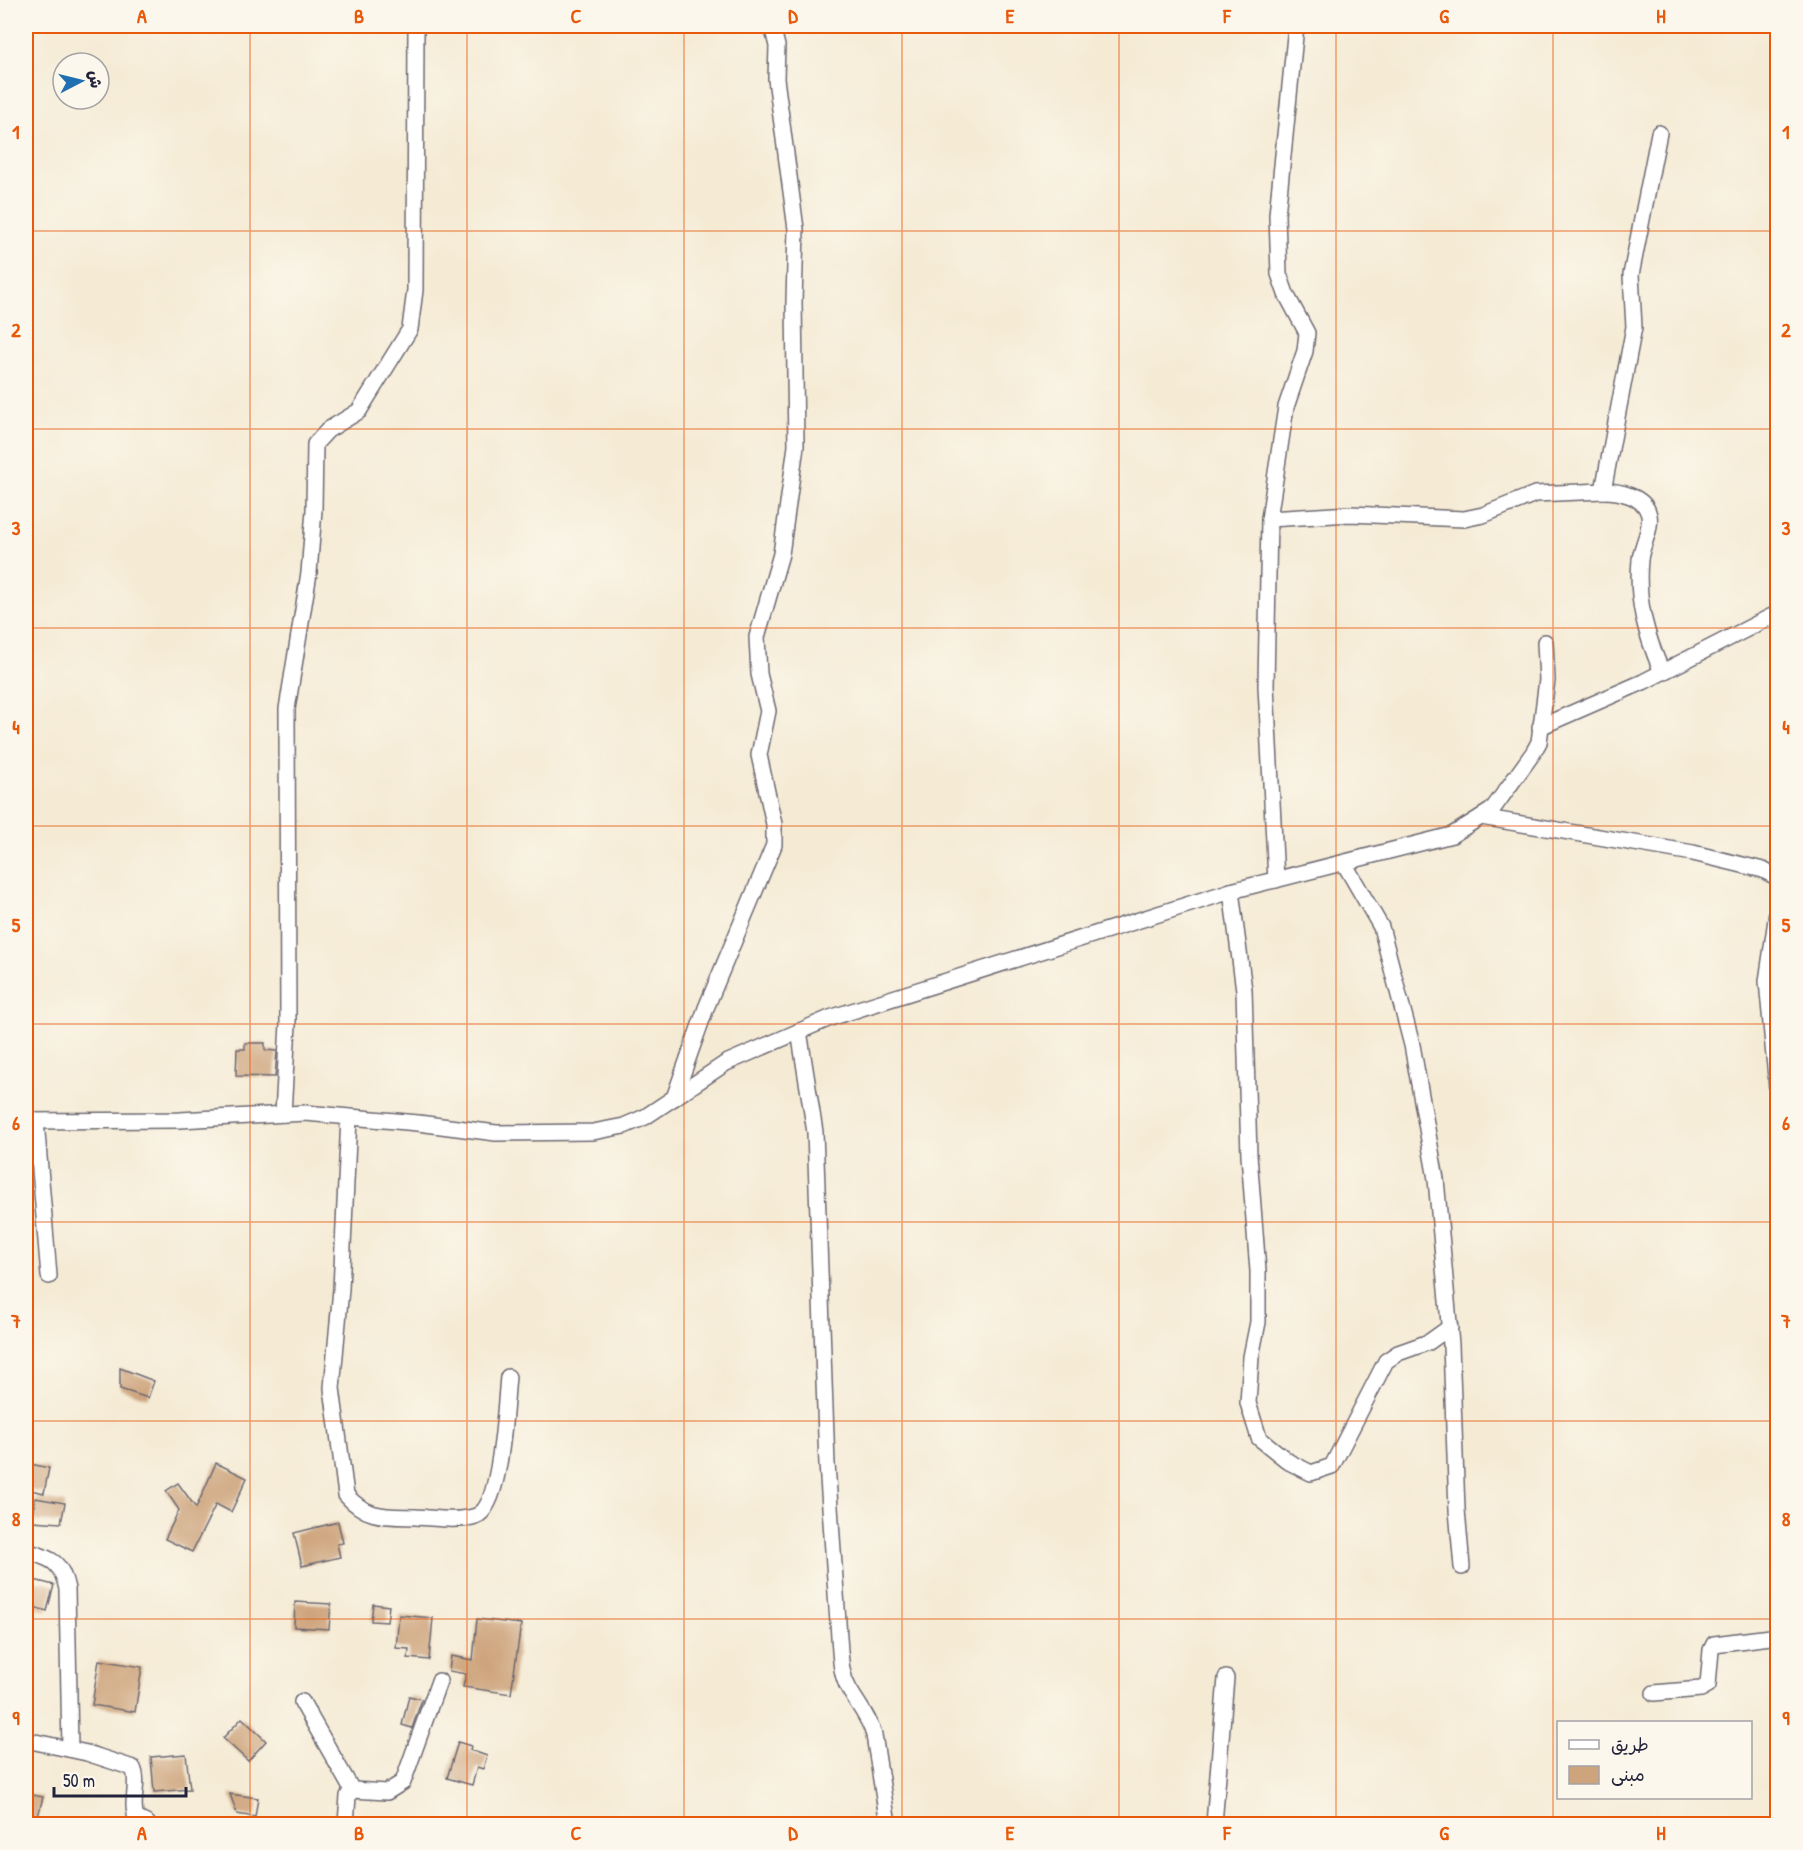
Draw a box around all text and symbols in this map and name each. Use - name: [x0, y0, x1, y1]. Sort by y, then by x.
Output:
- text: A: [137, 2, 147, 29]
- text: B: [354, 2, 364, 29]
- text: C: [571, 2, 582, 29]
- text: D: [788, 2, 798, 29]
- text: E: [1006, 2, 1015, 29]
- text: F: [1222, 2, 1232, 29]
- text: G: [1439, 2, 1449, 29]
- text: H: [1656, 2, 1666, 29]
- north arrow: [51, 51, 111, 111]
- text: ش: [84, 69, 108, 89]
- text: 1: [12, 118, 20, 145]
- text: 1: [1782, 118, 1790, 145]
- text: 2: [11, 316, 21, 343]
- text: 2: [1781, 316, 1791, 343]
- text: 3: [12, 514, 21, 541]
- text: 3: [1782, 514, 1791, 541]
- text: 4: [12, 713, 20, 740]
- text: 4: [1782, 713, 1790, 740]
- text: 5: [12, 911, 21, 938]
- text: 5: [1782, 911, 1791, 938]
- text: 6: [12, 1109, 20, 1136]
- text: 6: [1782, 1109, 1790, 1136]
- text: 7: [10, 1307, 21, 1334]
- text: 7: [1780, 1307, 1791, 1334]
- text: 8: [12, 1505, 21, 1532]
- text: 8: [1782, 1505, 1791, 1532]
- text: 9: [12, 1704, 20, 1731]
- text: 9: [1782, 1704, 1790, 1731]
- legend: [1557, 1721, 1752, 1799]
- text: طريق: [1611, 1732, 1649, 1757]
- scale bar: [54, 1760, 186, 1798]
- text: مبنى: [1611, 1762, 1645, 1787]
- text: 50 m: [63, 1768, 95, 1793]
- text: A: [137, 1819, 147, 1846]
- text: B: [354, 1819, 364, 1846]
- text: C: [571, 1819, 582, 1846]
- text: D: [788, 1819, 798, 1846]
- text: E: [1006, 1819, 1015, 1846]
- text: F: [1222, 1819, 1232, 1846]
- text: G: [1439, 1819, 1449, 1846]
- text: H: [1656, 1819, 1666, 1846]

